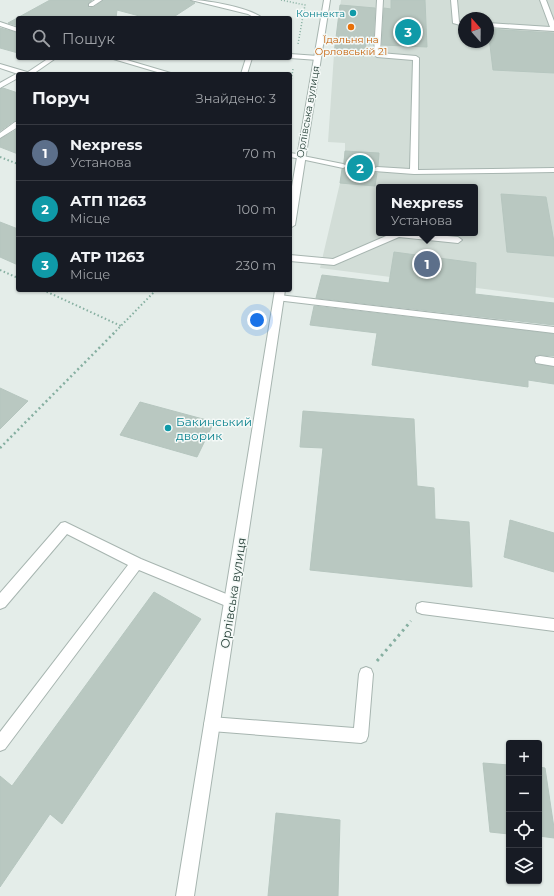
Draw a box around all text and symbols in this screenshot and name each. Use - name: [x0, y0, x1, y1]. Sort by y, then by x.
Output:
- place label: Коннекта: [296, 7, 345, 20]
- marker: Коннекта: [348, 8, 358, 18]
- north arrow: [458, 12, 494, 48]
- search box: [16, 16, 292, 60]
- pin: 3: [395, 17, 421, 47]
- marker: Їдальня на Орловській 21: [346, 22, 356, 32]
- icon: search: [30, 27, 52, 49]
- text: Пошук: [62, 29, 115, 48]
- place label: Їдальня на Орловській 21: [315, 33, 387, 58]
- street label: Орлівська вулиця: [293, 65, 323, 159]
- text: Поруч: [32, 88, 90, 108]
- text: Знайдено: 3: [196, 90, 276, 106]
- text: Nexpress: [70, 135, 142, 154]
- text: 1: [42, 145, 48, 161]
- text: 70 m: [243, 145, 276, 161]
- pin: 2: [347, 153, 373, 183]
- text: Установа: [70, 154, 132, 170]
- popup: [376, 184, 478, 236]
- text: АТП 11263: [70, 191, 147, 210]
- text: Nexpress: [391, 193, 463, 212]
- text: 2: [41, 201, 49, 217]
- text: 100 m: [237, 201, 276, 217]
- text: Місце: [70, 210, 110, 226]
- text: Установа: [391, 212, 452, 228]
- text: ATP 11263: [70, 247, 145, 266]
- pin: 1: [414, 249, 440, 279]
- text: 3: [41, 257, 49, 273]
- text: 230 m: [235, 257, 276, 273]
- text: Місце: [70, 266, 110, 282]
- your location: [247, 310, 267, 330]
- place label: Бакинський дворик: [176, 414, 252, 443]
- marker: Бакинський дворик: [163, 423, 173, 433]
- street label: Орлівська вулиця: [217, 536, 249, 650]
- map controls: [506, 740, 542, 884]
- button: +: [506, 740, 542, 776]
- button: −: [506, 776, 542, 812]
- button: locate: [506, 812, 542, 848]
- button: layers: [506, 848, 542, 884]

